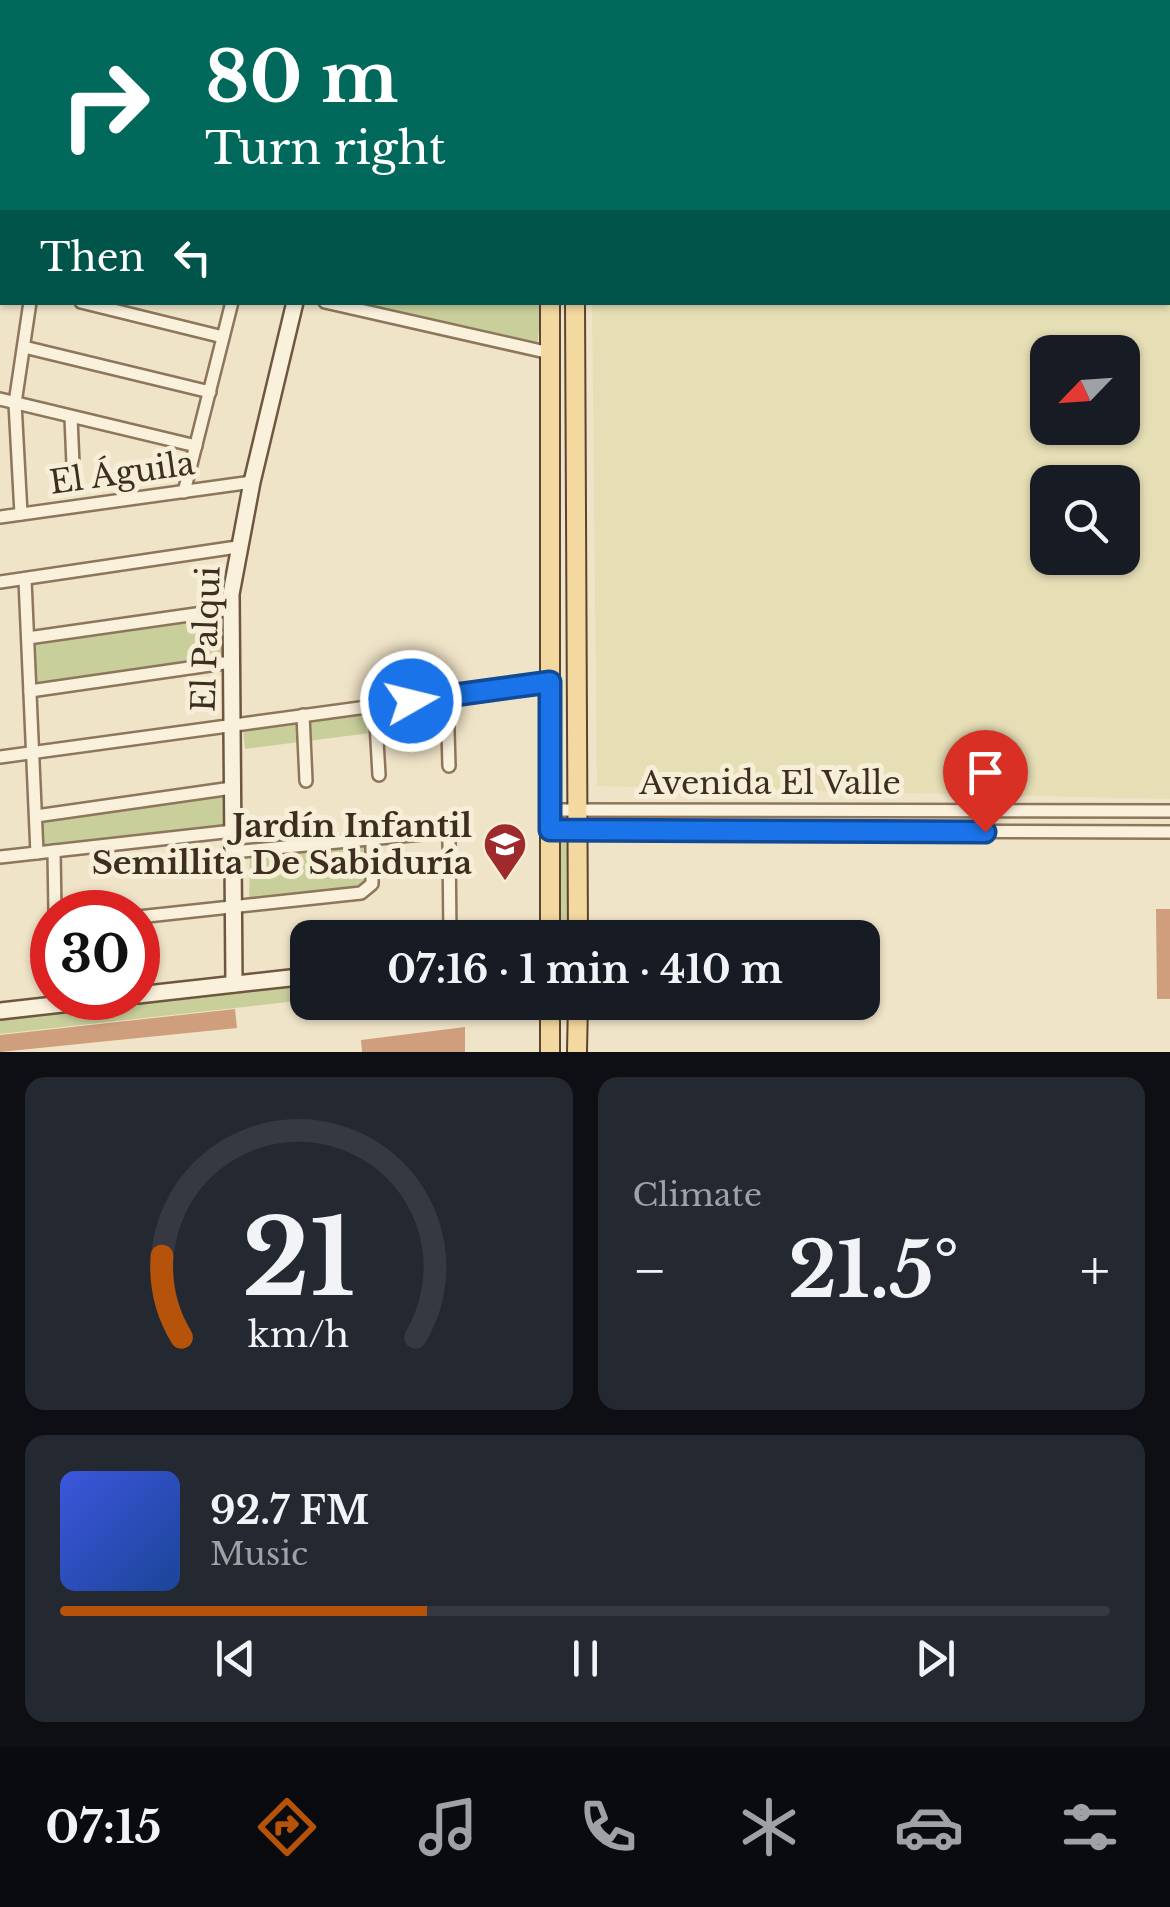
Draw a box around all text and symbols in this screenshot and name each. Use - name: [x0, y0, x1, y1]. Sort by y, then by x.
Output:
- text: 80 m: [205, 34, 398, 121]
- icon: right: [40, 40, 170, 170]
- text: Turn right: [205, 120, 446, 176]
- icon: left: [165, 230, 220, 285]
- text: Then: [40, 234, 145, 281]
- north arrow: [1030, 335, 1140, 445]
- map controls: [1030, 335, 1140, 575]
- street label: El Águila: [47, 443, 197, 503]
- button: search: [1030, 465, 1140, 575]
- street label: El Palqui: [183, 565, 229, 713]
- position arrow: [359, 649, 463, 753]
- pin: [943, 730, 1028, 833]
- icon: arrive: [958, 745, 1013, 800]
- street label: Avenida El Valle: [638, 763, 901, 803]
- place label: Jardín Infantil Semillita De Sabiduría: [92, 806, 472, 883]
- school or university icon: Jardín Infantil Semillita De Sabiduría: [482, 821, 528, 882]
- speed limit sign: 30: [30, 890, 160, 1020]
- text: 07:16 · 1 min · 410 m: [387, 946, 783, 993]
- text: Climate: [633, 1175, 762, 1215]
- text: 21: [242, 1194, 355, 1323]
- text: 21.5°: [788, 1224, 959, 1317]
- text: −: [633, 1237, 667, 1305]
- text: +: [1080, 1237, 1110, 1305]
- text: km/h: [248, 1312, 349, 1357]
- text: 92.7 FM: [210, 1487, 369, 1534]
- text: Music: [210, 1534, 308, 1574]
- icon: previous: [208, 1631, 263, 1686]
- icon: pause: [558, 1631, 613, 1686]
- icon: next: [908, 1631, 963, 1686]
- icon: directions: [252, 1792, 322, 1862]
- icon: music: [413, 1792, 483, 1862]
- icon: phone: [573, 1792, 643, 1862]
- icon: climate: [734, 1792, 804, 1862]
- icon: car: [894, 1792, 964, 1862]
- icon: filters: [1055, 1792, 1125, 1862]
- text: 07:15: [45, 1799, 162, 1855]

